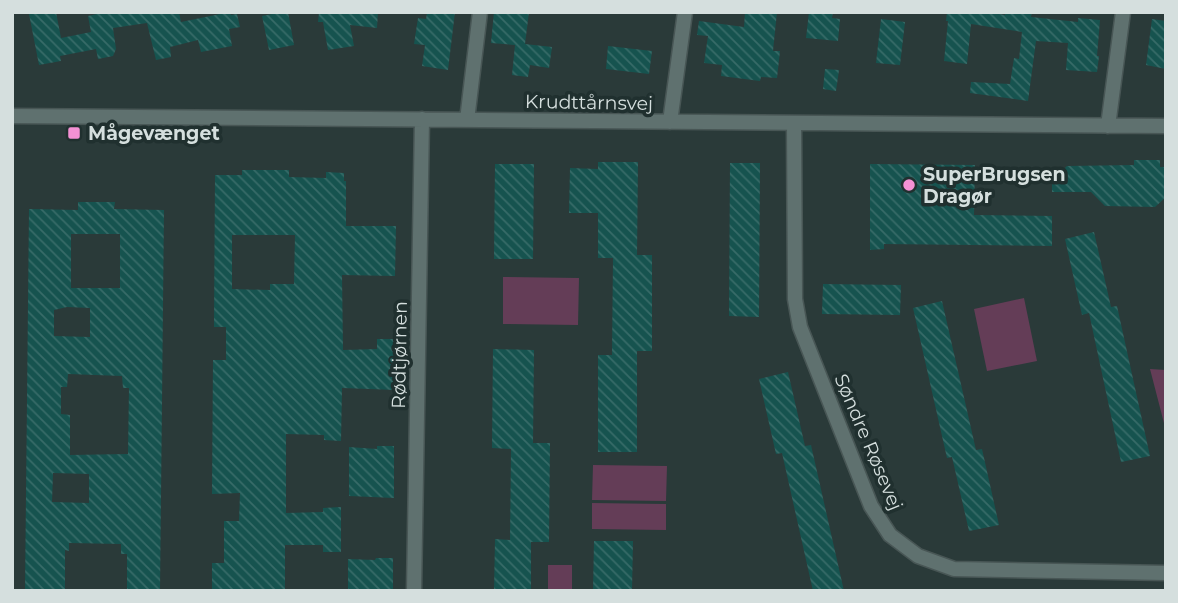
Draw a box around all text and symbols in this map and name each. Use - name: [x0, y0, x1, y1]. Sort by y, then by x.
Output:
- street label: Krudttårnsvej: [525, 90, 653, 115]
- place label: Mågevænget: [88, 122, 220, 145]
- marker: Mågevænget: [66, 125, 82, 141]
- place label: SuperBrugsen Dragør: [923, 163, 1066, 208]
- marker: SuperBrugsen Dragør: [901, 177, 917, 193]
- street label: Rødtjørnen: [387, 301, 412, 409]
- street label: Søndre Røsevej: [829, 371, 908, 514]

